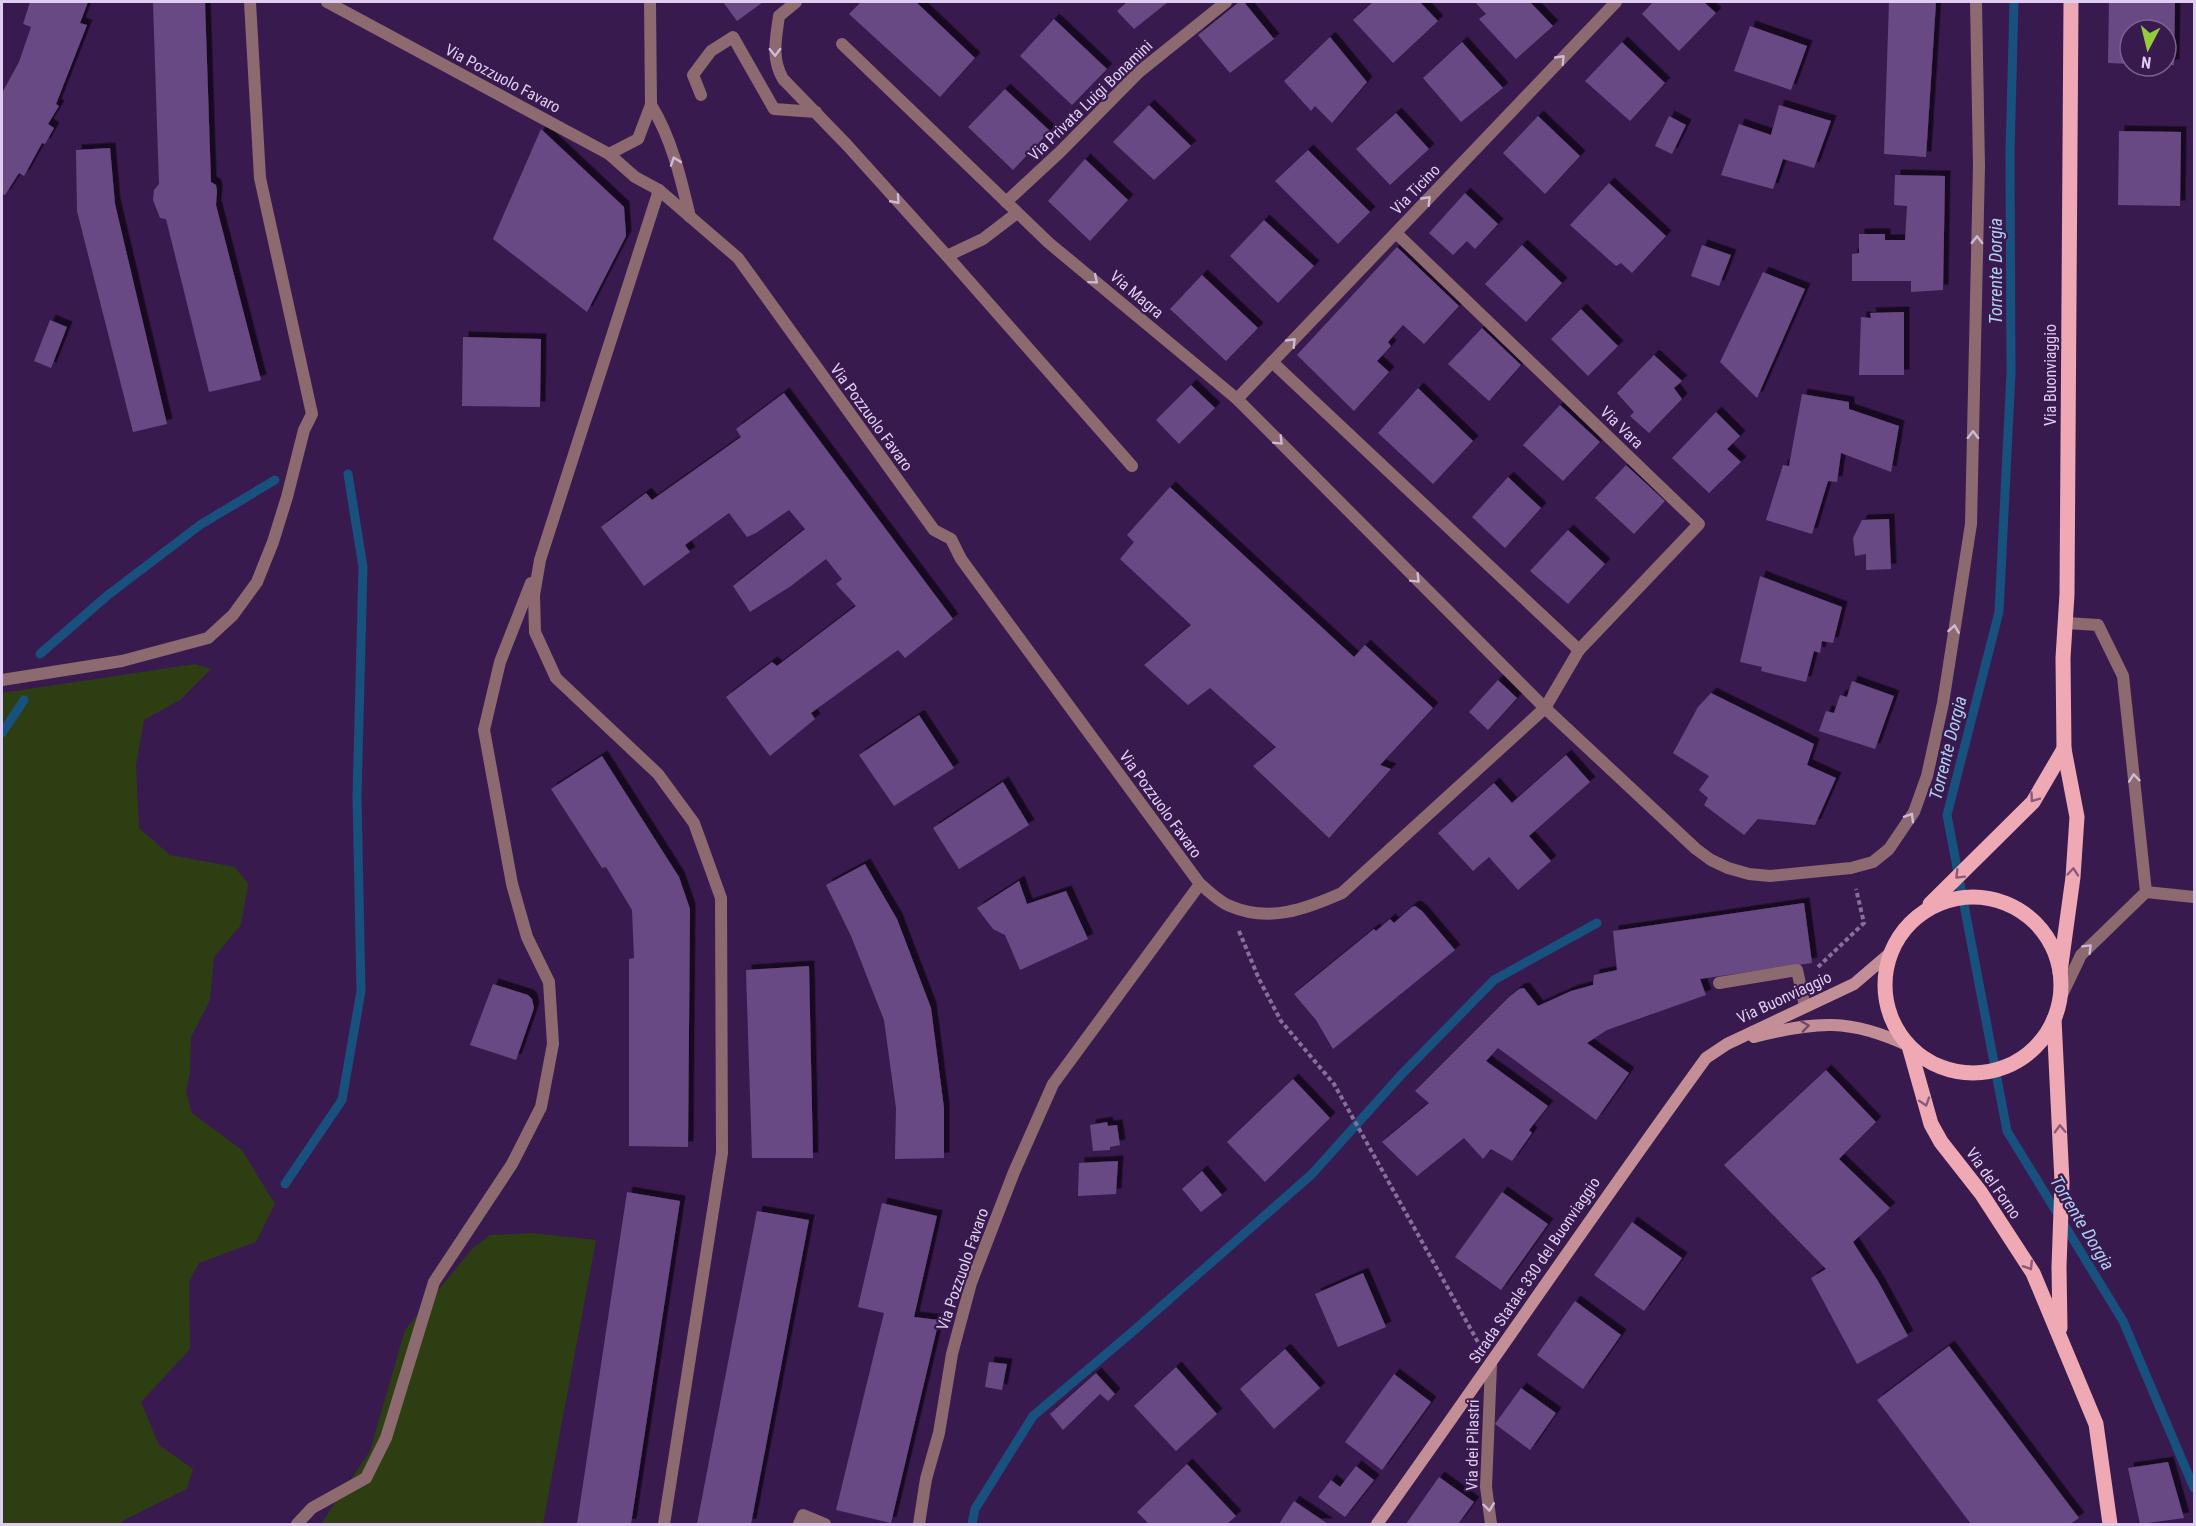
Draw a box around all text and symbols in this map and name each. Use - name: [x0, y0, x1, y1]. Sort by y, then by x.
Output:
- north arrow: [2118, 18, 2178, 78]
- street label: Via Privata Luigi Bonamini: [1024, 36, 1156, 165]
- street label: Via Pozzuolo Favaro: [442, 40, 564, 117]
- one-way arrow: [769, 47, 782, 56]
- text: N: [2140, 52, 2152, 72]
- one-way arrow: [1554, 55, 1565, 66]
- one-way arrow: [669, 156, 682, 167]
- street label: Via Ticino: [1387, 160, 1444, 218]
- one-way arrow: [889, 192, 900, 203]
- one-way arrow: [1419, 197, 1430, 208]
- water label: Torrente Dorgia: [1985, 218, 2006, 324]
- one-way arrow: [1971, 235, 1983, 244]
- street label: Via Magra: [1106, 267, 1167, 322]
- one-way arrow: [1087, 273, 1098, 284]
- street label: Via Buonviaggio: [2041, 324, 2060, 426]
- one-way arrow: [1285, 338, 1296, 348]
- street label: Via Pozzuolo Favaro: [826, 360, 917, 475]
- street label: Via Vara: [1596, 402, 1647, 452]
- one-way arrow: [1967, 430, 1979, 439]
- one-way arrow: [1271, 433, 1282, 444]
- one-way arrow: [1409, 571, 1420, 582]
- one-way arrow: [1948, 624, 1960, 633]
- water label: Torrente Dorgia: [1924, 694, 1971, 802]
- street label: Via Pozzuolo Favaro: [1115, 747, 1206, 862]
- one-way arrow: [2128, 773, 2140, 783]
- one-way arrow: [2030, 792, 2041, 803]
- one-way arrow: [1902, 813, 1914, 823]
- one-way arrow: [1956, 867, 1967, 878]
- one-way arrow: [2066, 868, 2079, 877]
- one-way arrow: [2081, 944, 2092, 955]
- street label: Via Buonviaggio: [1734, 967, 1834, 1028]
- one-way arrow: [1800, 1021, 1809, 1033]
- one-way arrow: [1917, 1096, 1930, 1107]
- one-way arrow: [2054, 1125, 2066, 1134]
- street label: Via del Forno: [1962, 1144, 2025, 1223]
- water label: Torrente Dorgia: [2046, 1172, 2119, 1274]
- street label: Strada Statale 330 del Buonviaggio: [1465, 1174, 1604, 1367]
- street label: Via Pozzuolo Favaro: [933, 1206, 992, 1333]
- one-way arrow: [2021, 1260, 2033, 1270]
- street label: Via dei Pilastri: [1462, 1399, 1483, 1491]
- one-way arrow: [1482, 1503, 1495, 1512]

